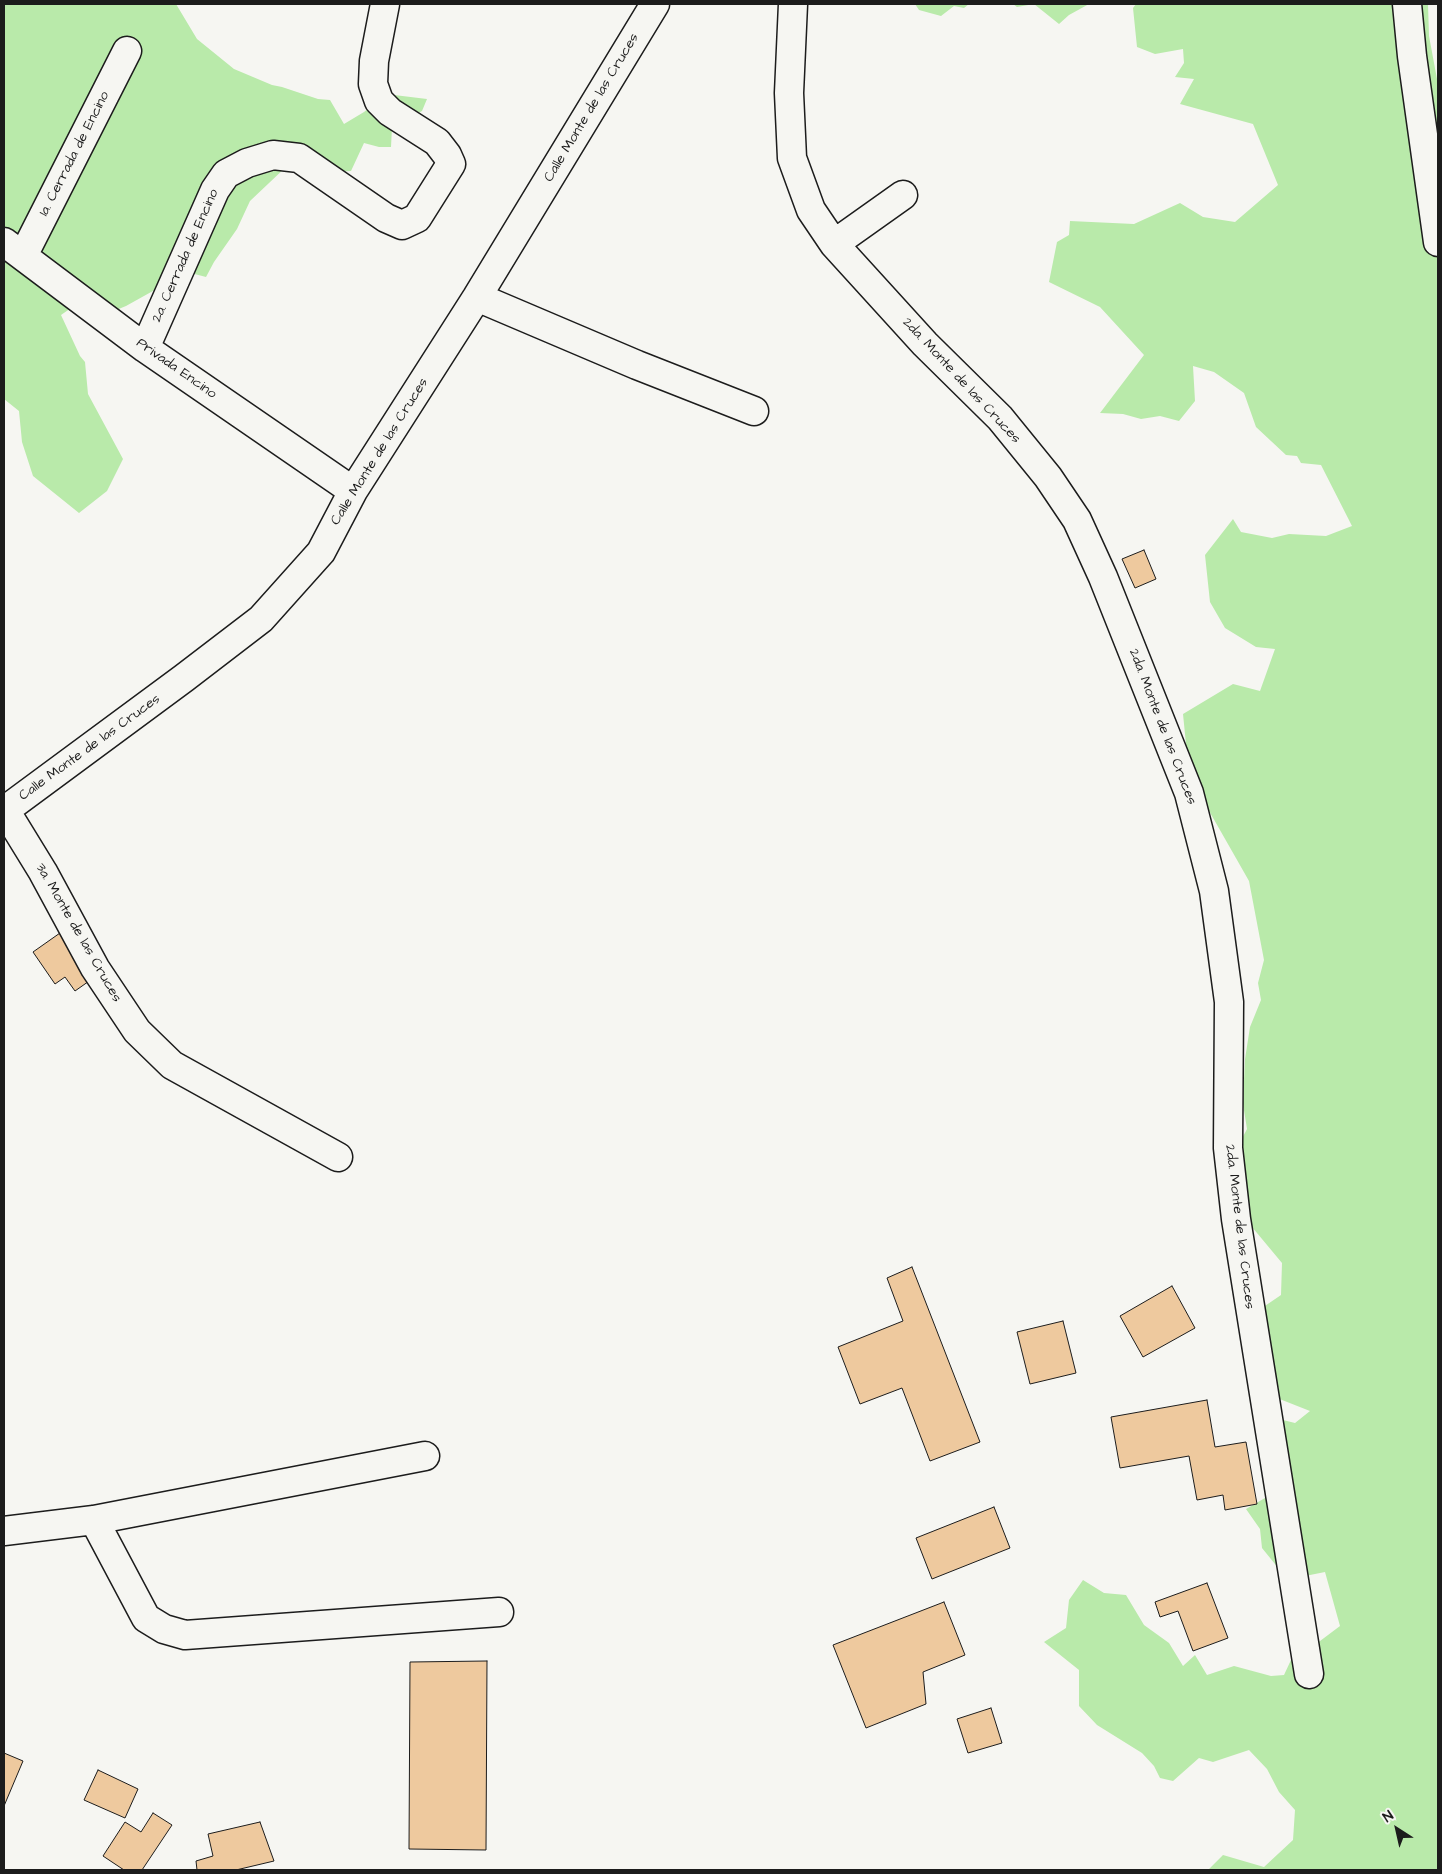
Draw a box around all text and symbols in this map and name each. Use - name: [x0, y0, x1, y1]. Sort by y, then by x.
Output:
- street label: Calle Monte de las Cruces: [541, 31, 643, 185]
- street label: 1a. Cerrada de Encino: [36, 89, 114, 219]
- street label: 2a. Cerrada de Encino: [149, 187, 223, 325]
- street label: 2da. Monte de las Cruces: [898, 315, 1024, 447]
- street label: Privada Encino: [133, 335, 219, 403]
- street label: Calle Monte de las Cruces: [328, 375, 432, 529]
- street label: 2da. Monte de las Cruces: [1124, 647, 1200, 807]
- street label: Calle Monte de las Cruces: [16, 691, 164, 805]
- street label: 3a. Monte de las Cruces: [31, 861, 125, 1005]
- street label: 2da. Monte de las Cruces: [1221, 1144, 1257, 1310]
- north arrow: [1372, 1804, 1422, 1854]
- text: N: [1379, 1806, 1398, 1827]

